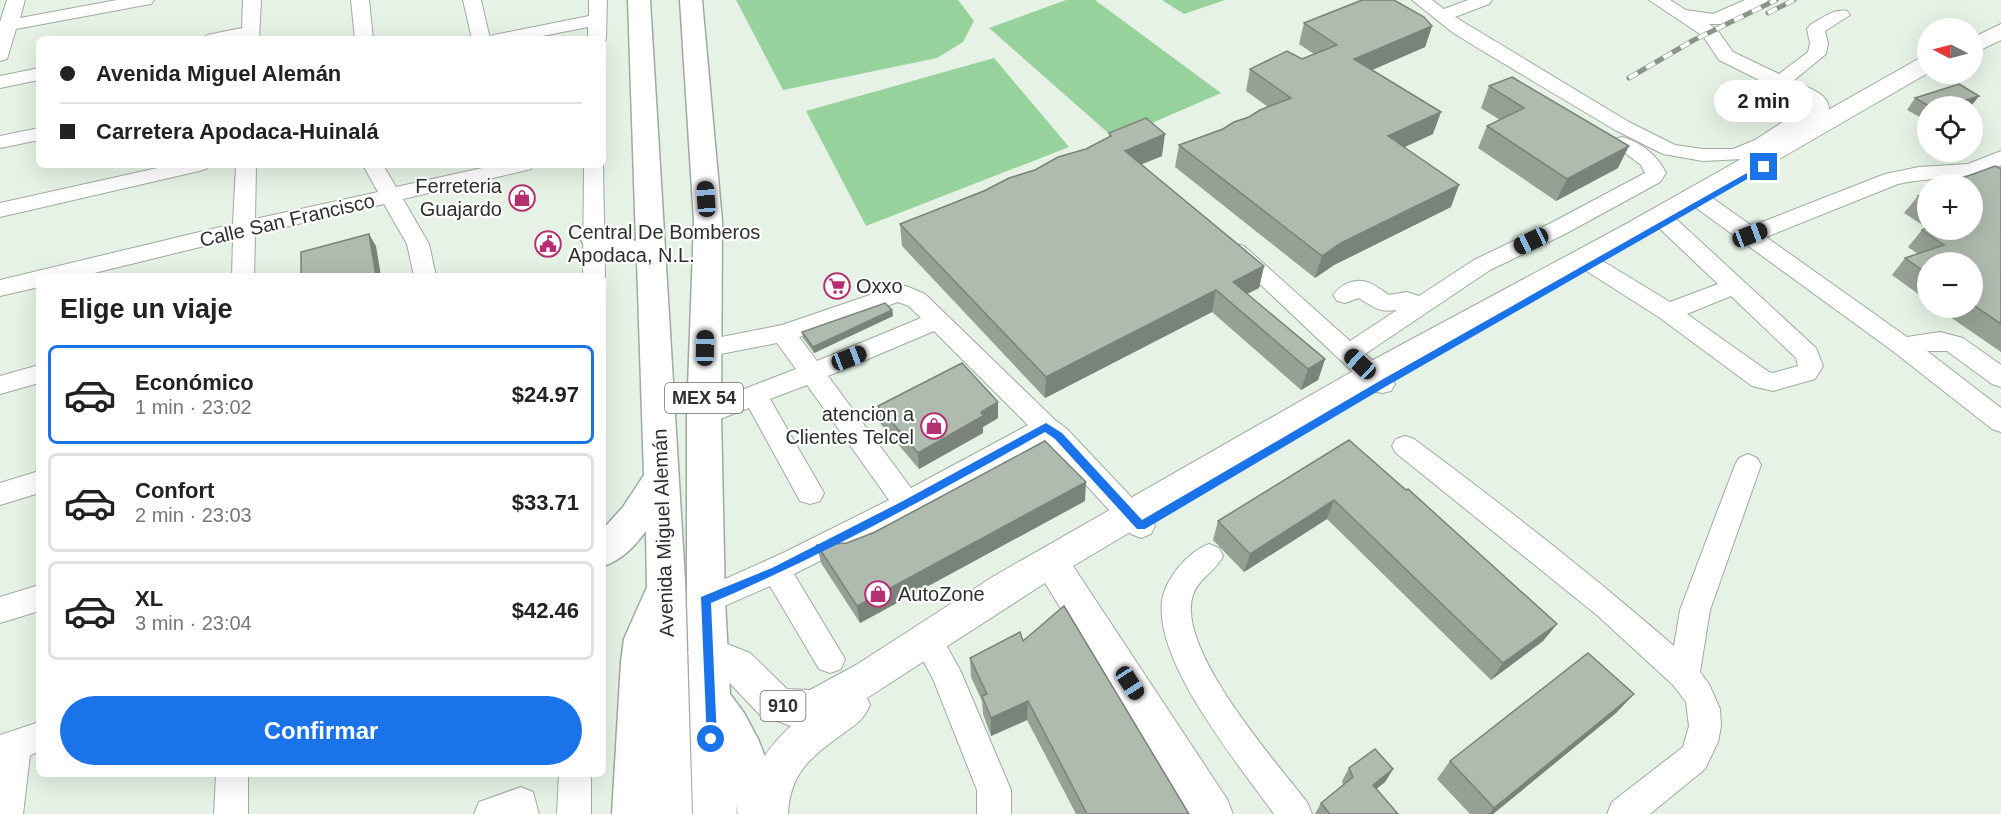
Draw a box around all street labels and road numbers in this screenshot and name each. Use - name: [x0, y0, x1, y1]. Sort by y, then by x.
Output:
- street label: Calle San Francisco: [197, 189, 377, 251]
- road number: MEX 54: [665, 383, 743, 413]
- street label: Avenida Miguel Alemán: [648, 428, 678, 638]
- road number: 910: [760, 691, 806, 721]

